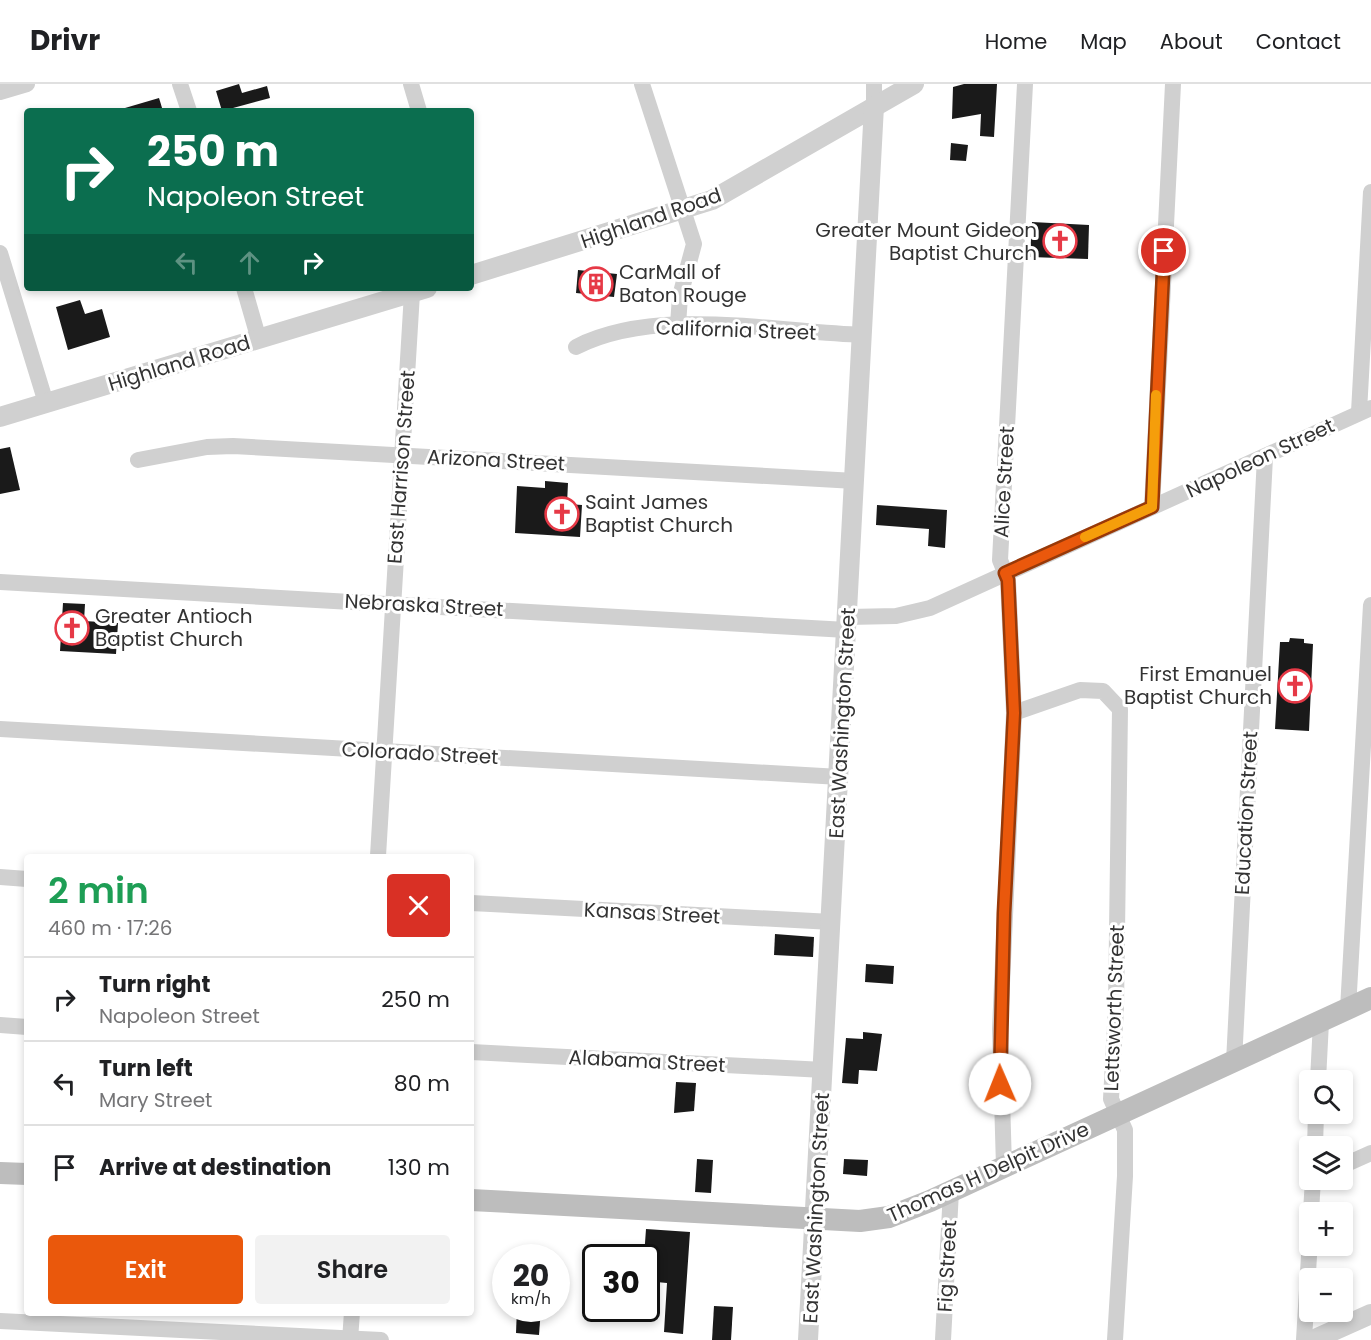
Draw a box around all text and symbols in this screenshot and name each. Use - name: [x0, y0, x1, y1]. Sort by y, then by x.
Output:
- text: Drivr: [30, 21, 100, 60]
- text: Home: [985, 27, 1047, 56]
- text: Map: [1080, 27, 1127, 56]
- text: About: [1160, 27, 1223, 56]
- text: Contact: [1256, 27, 1341, 56]
- text: 250 m: [147, 122, 279, 181]
- icon: right: [48, 132, 126, 210]
- text: Napoleon Street: [147, 178, 364, 215]
- street label: Highland Road: [577, 181, 725, 255]
- place label: Greater Mount Gideon Baptist Church: [815, 216, 1037, 267]
- church icon: Greater Mount Gideon Baptist Church: [1042, 223, 1078, 259]
- pin: [1138, 225, 1189, 276]
- icon: arrive: [1147, 234, 1180, 267]
- icon: left: [170, 246, 203, 279]
- icon: ahead: [233, 246, 266, 279]
- icon: right: [296, 246, 329, 279]
- place label: CarMall of Baton Rouge: [619, 258, 747, 309]
- building icon: CarMall of Baton Rouge: [578, 266, 614, 302]
- street label: California Street: [655, 313, 817, 347]
- street label: Highland Road: [105, 328, 253, 398]
- street label: East Harrison Street: [380, 369, 422, 565]
- street label: Napoleon Street: [1181, 411, 1339, 505]
- street label: Alice Street: [987, 425, 1021, 539]
- street label: Arizona Street: [426, 442, 566, 478]
- place label: Saint James Baptist Church: [585, 488, 733, 539]
- church icon: Saint James Baptist Church: [544, 496, 580, 532]
- street label: Nebraska Street: [344, 587, 504, 623]
- place label: Greater Antioch Baptist Church: [95, 602, 253, 653]
- street label: East Washington Street: [822, 607, 862, 839]
- church icon: Greater Antioch Baptist Church: [54, 610, 90, 646]
- place label: First Emanuel Baptist Church: [1124, 660, 1272, 711]
- church icon: First Emanuel Baptist Church: [1277, 668, 1313, 704]
- street label: Education Street: [1228, 730, 1264, 896]
- street label: Colorado Street: [341, 735, 499, 771]
- text: 2 min: [48, 865, 149, 916]
- button: close: [387, 874, 450, 937]
- street label: Kansas Street: [583, 895, 721, 931]
- text: 460 m · 17:26: [48, 914, 172, 942]
- street label: Lettsworth Street: [1097, 924, 1131, 1092]
- text: Turn right: [99, 969, 210, 1000]
- icon: right: [48, 983, 81, 1016]
- text: 250 m: [381, 984, 450, 1015]
- text: Napoleon Street: [99, 1002, 260, 1030]
- street label: Alabama Street: [568, 1043, 726, 1079]
- position arrow: [968, 1052, 1032, 1116]
- text: Turn left: [99, 1053, 193, 1084]
- icon: left: [48, 1067, 81, 1100]
- text: 80 m: [394, 1068, 450, 1099]
- map controls: [1299, 1070, 1353, 1322]
- button: search: [1299, 1070, 1353, 1124]
- text: Mary Street: [99, 1086, 212, 1114]
- street label: East Washington Street: [796, 1092, 836, 1324]
- street label: Thomas H Delpit Drive: [883, 1115, 1093, 1229]
- button: layers: [1299, 1136, 1353, 1190]
- icon: arrive: [48, 1151, 81, 1184]
- text: Arrive at destination: [99, 1152, 331, 1183]
- text: 130 m: [388, 1152, 450, 1183]
- button: +: [1299, 1202, 1353, 1256]
- street label: Fig Street: [931, 1219, 963, 1313]
- button: Exit: [48, 1235, 243, 1304]
- button: Share: [255, 1235, 450, 1304]
- speed limit sign: 30: [582, 1244, 660, 1322]
- text: 20: [513, 1254, 549, 1297]
- button: −: [1299, 1268, 1353, 1322]
- text: km/h: [511, 1288, 551, 1309]

